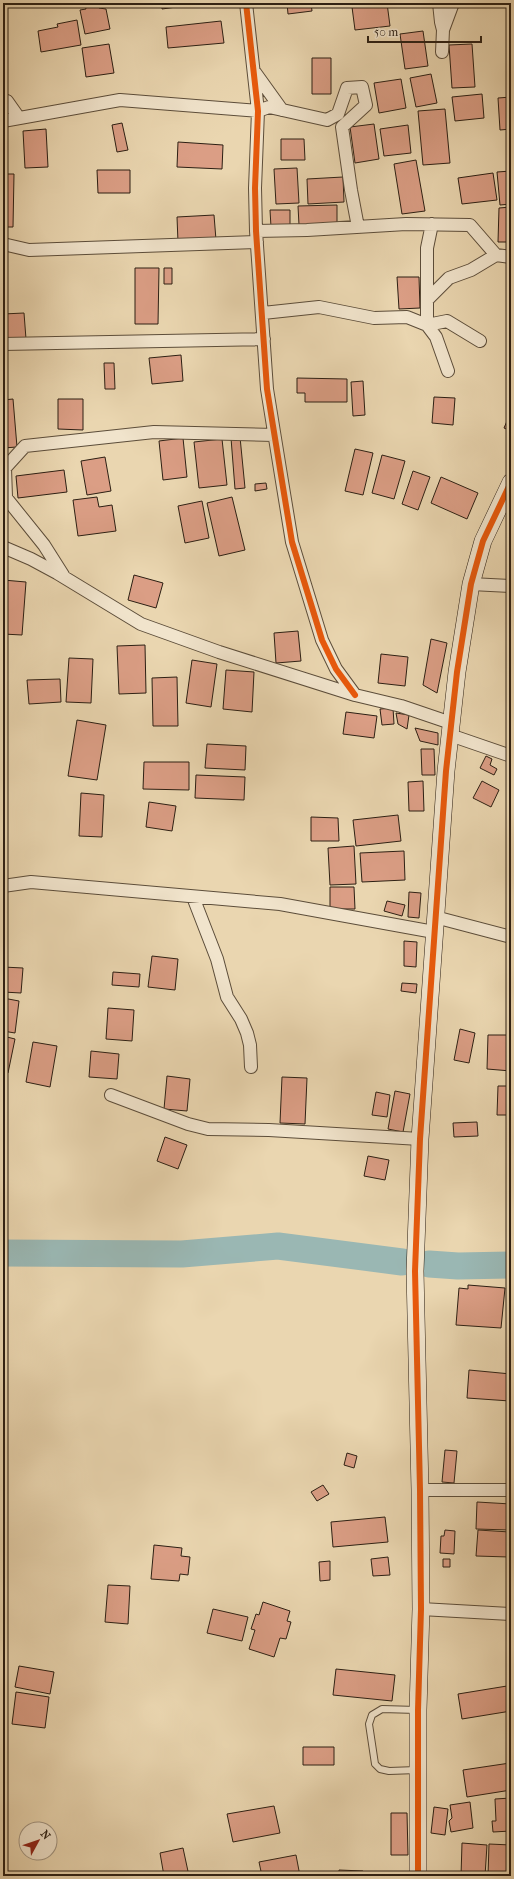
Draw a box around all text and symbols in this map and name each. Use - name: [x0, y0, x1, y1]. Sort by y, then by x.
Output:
- scale bar: [368, 18, 481, 44]
- text: 50 m: [374, 25, 398, 39]
- north arrow: [18, 1821, 58, 1861]
- text: N: [38, 1828, 53, 1843]

